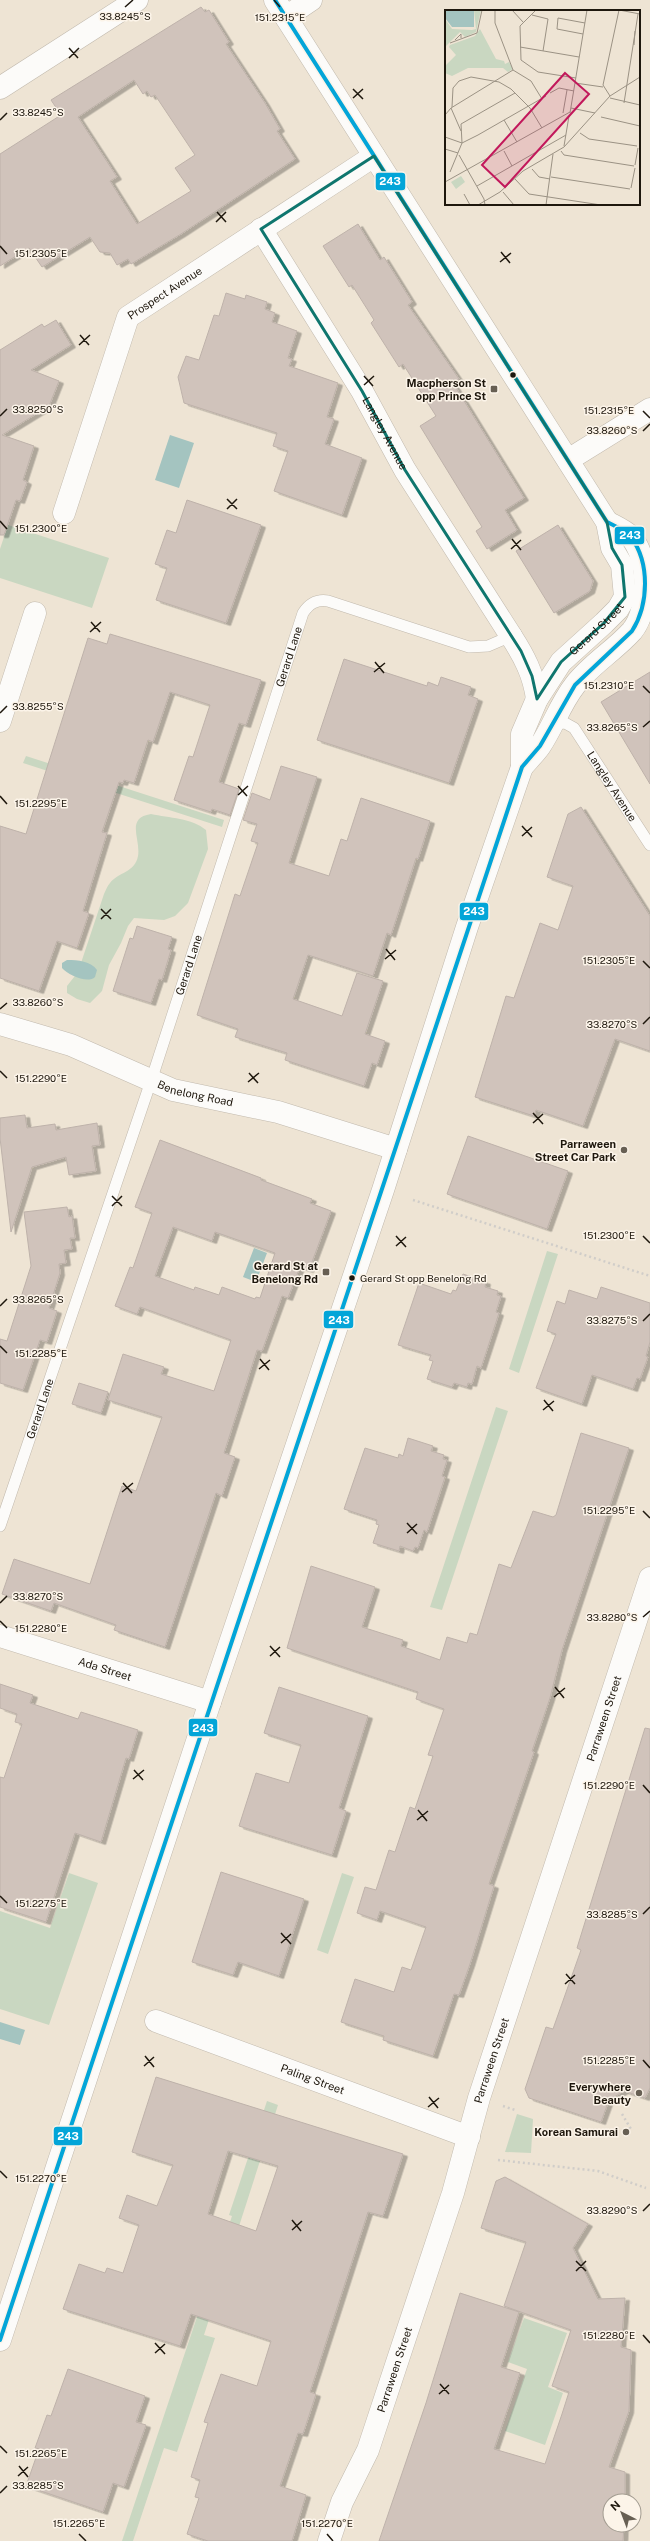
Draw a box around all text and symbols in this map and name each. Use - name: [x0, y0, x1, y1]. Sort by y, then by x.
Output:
- text: 33.8245°S: [99, 10, 151, 22]
- inset map: [445, 10, 640, 205]
- text: 151.2315°E: [255, 11, 305, 23]
- text: 33.8245°S: [12, 106, 64, 118]
- line badge: 243: [375, 172, 406, 191]
- text: 243: [379, 175, 401, 187]
- text: 151.2305°E: [15, 247, 67, 259]
- street label: Prospect Avenue: [125, 264, 204, 322]
- unlabelled marker: [508, 370, 518, 380]
- place label: Macpherson St opp Prince St: [406, 377, 486, 402]
- marker: Macpherson St opp Prince St: [489, 384, 499, 394]
- street label: Langley Avenue: [360, 395, 410, 472]
- text: 33.8250°S: [12, 403, 64, 415]
- text: 151.2315°E: [584, 404, 634, 416]
- text: 33.8260°S: [587, 424, 638, 436]
- text: 151.2300°E: [15, 522, 67, 534]
- line badge: 243: [614, 526, 645, 545]
- text: 243: [619, 529, 641, 541]
- street label: Gerard Street: [567, 601, 626, 657]
- street label: Gerard Lane: [273, 625, 304, 688]
- text: 151.2310°E: [584, 679, 634, 691]
- text: 33.8255°S: [12, 700, 64, 712]
- text: 33.8265°S: [586, 721, 638, 733]
- street label: Langley Avenue: [585, 749, 639, 824]
- text: 151.2295°E: [15, 797, 67, 809]
- line badge: 243: [459, 902, 489, 921]
- text: 243: [463, 905, 485, 917]
- street label: Gerard Lane: [173, 933, 204, 997]
- text: 151.2305°E: [583, 954, 635, 966]
- text: 33.8260°S: [13, 996, 64, 1008]
- text: 33.8270°S: [587, 1018, 638, 1030]
- text: 151.2290°E: [15, 1072, 67, 1084]
- street label: Benelong Road: [156, 1078, 234, 1108]
- place label: Parraween Street Car Park: [535, 1138, 617, 1163]
- marker: Parraween Street Car Park: [619, 1145, 629, 1155]
- text: 151.2300°E: [583, 1229, 635, 1241]
- place label: Gerard St at Benelong Rd: [252, 1260, 318, 1285]
- marker: Gerard St at Benelong Rd: [321, 1267, 331, 1277]
- place label: Gerard St opp Benelong Rd: [360, 1272, 486, 1284]
- marker: Gerard St opp Benelong Rd: [347, 1273, 357, 1283]
- text: 33.8265°S: [12, 1293, 64, 1305]
- line badge: 243: [323, 1310, 354, 1329]
- text: 243: [328, 1314, 350, 1326]
- text: 33.8275°S: [587, 1314, 638, 1326]
- text: 151.2285°E: [15, 1347, 67, 1359]
- street label: Gerard Lane: [24, 1377, 56, 1440]
- text: 151.2295°E: [583, 1504, 635, 1516]
- text: 33.8270°S: [13, 1590, 64, 1602]
- text: 33.8280°S: [586, 1611, 638, 1623]
- text: 151.2280°E: [15, 1622, 67, 1634]
- street label: Ada Street: [77, 1655, 133, 1683]
- street label: Parraween Street: [584, 1674, 623, 1763]
- line badge: 243: [188, 1718, 218, 1737]
- text: 243: [192, 1722, 214, 1734]
- text: 151.2290°E: [583, 1779, 635, 1791]
- text: 151.2275°E: [15, 1897, 67, 1909]
- text: 33.8285°S: [586, 1908, 638, 1920]
- street label: Parraween Street: [472, 2016, 511, 2105]
- text: 151.2285°E: [583, 2054, 635, 2066]
- street label: Paling Street: [279, 2062, 346, 2096]
- place label: Everywhere Beauty: [569, 2081, 632, 2106]
- marker: Everywhere Beauty: [634, 2088, 644, 2098]
- line badge: 243: [53, 2126, 83, 2146]
- place label: Korean Samurai: [534, 2126, 618, 2138]
- marker: Korean Samurai: [621, 2127, 631, 2137]
- text: 243: [57, 2130, 79, 2142]
- text: 151.2270°E: [15, 2172, 67, 2184]
- text: 33.8290°S: [587, 2204, 638, 2216]
- street label: Parraween Street: [375, 2325, 414, 2414]
- text: 151.2280°E: [583, 2329, 635, 2341]
- text: 151.2265°E: [15, 2447, 67, 2459]
- text: 33.8285°S: [12, 2479, 64, 2491]
- north arrow: [602, 2493, 642, 2533]
- text: N: [608, 2498, 623, 2513]
- text: 151.2265°E: [53, 2517, 105, 2529]
- text: 151.2270°E: [301, 2517, 353, 2529]

